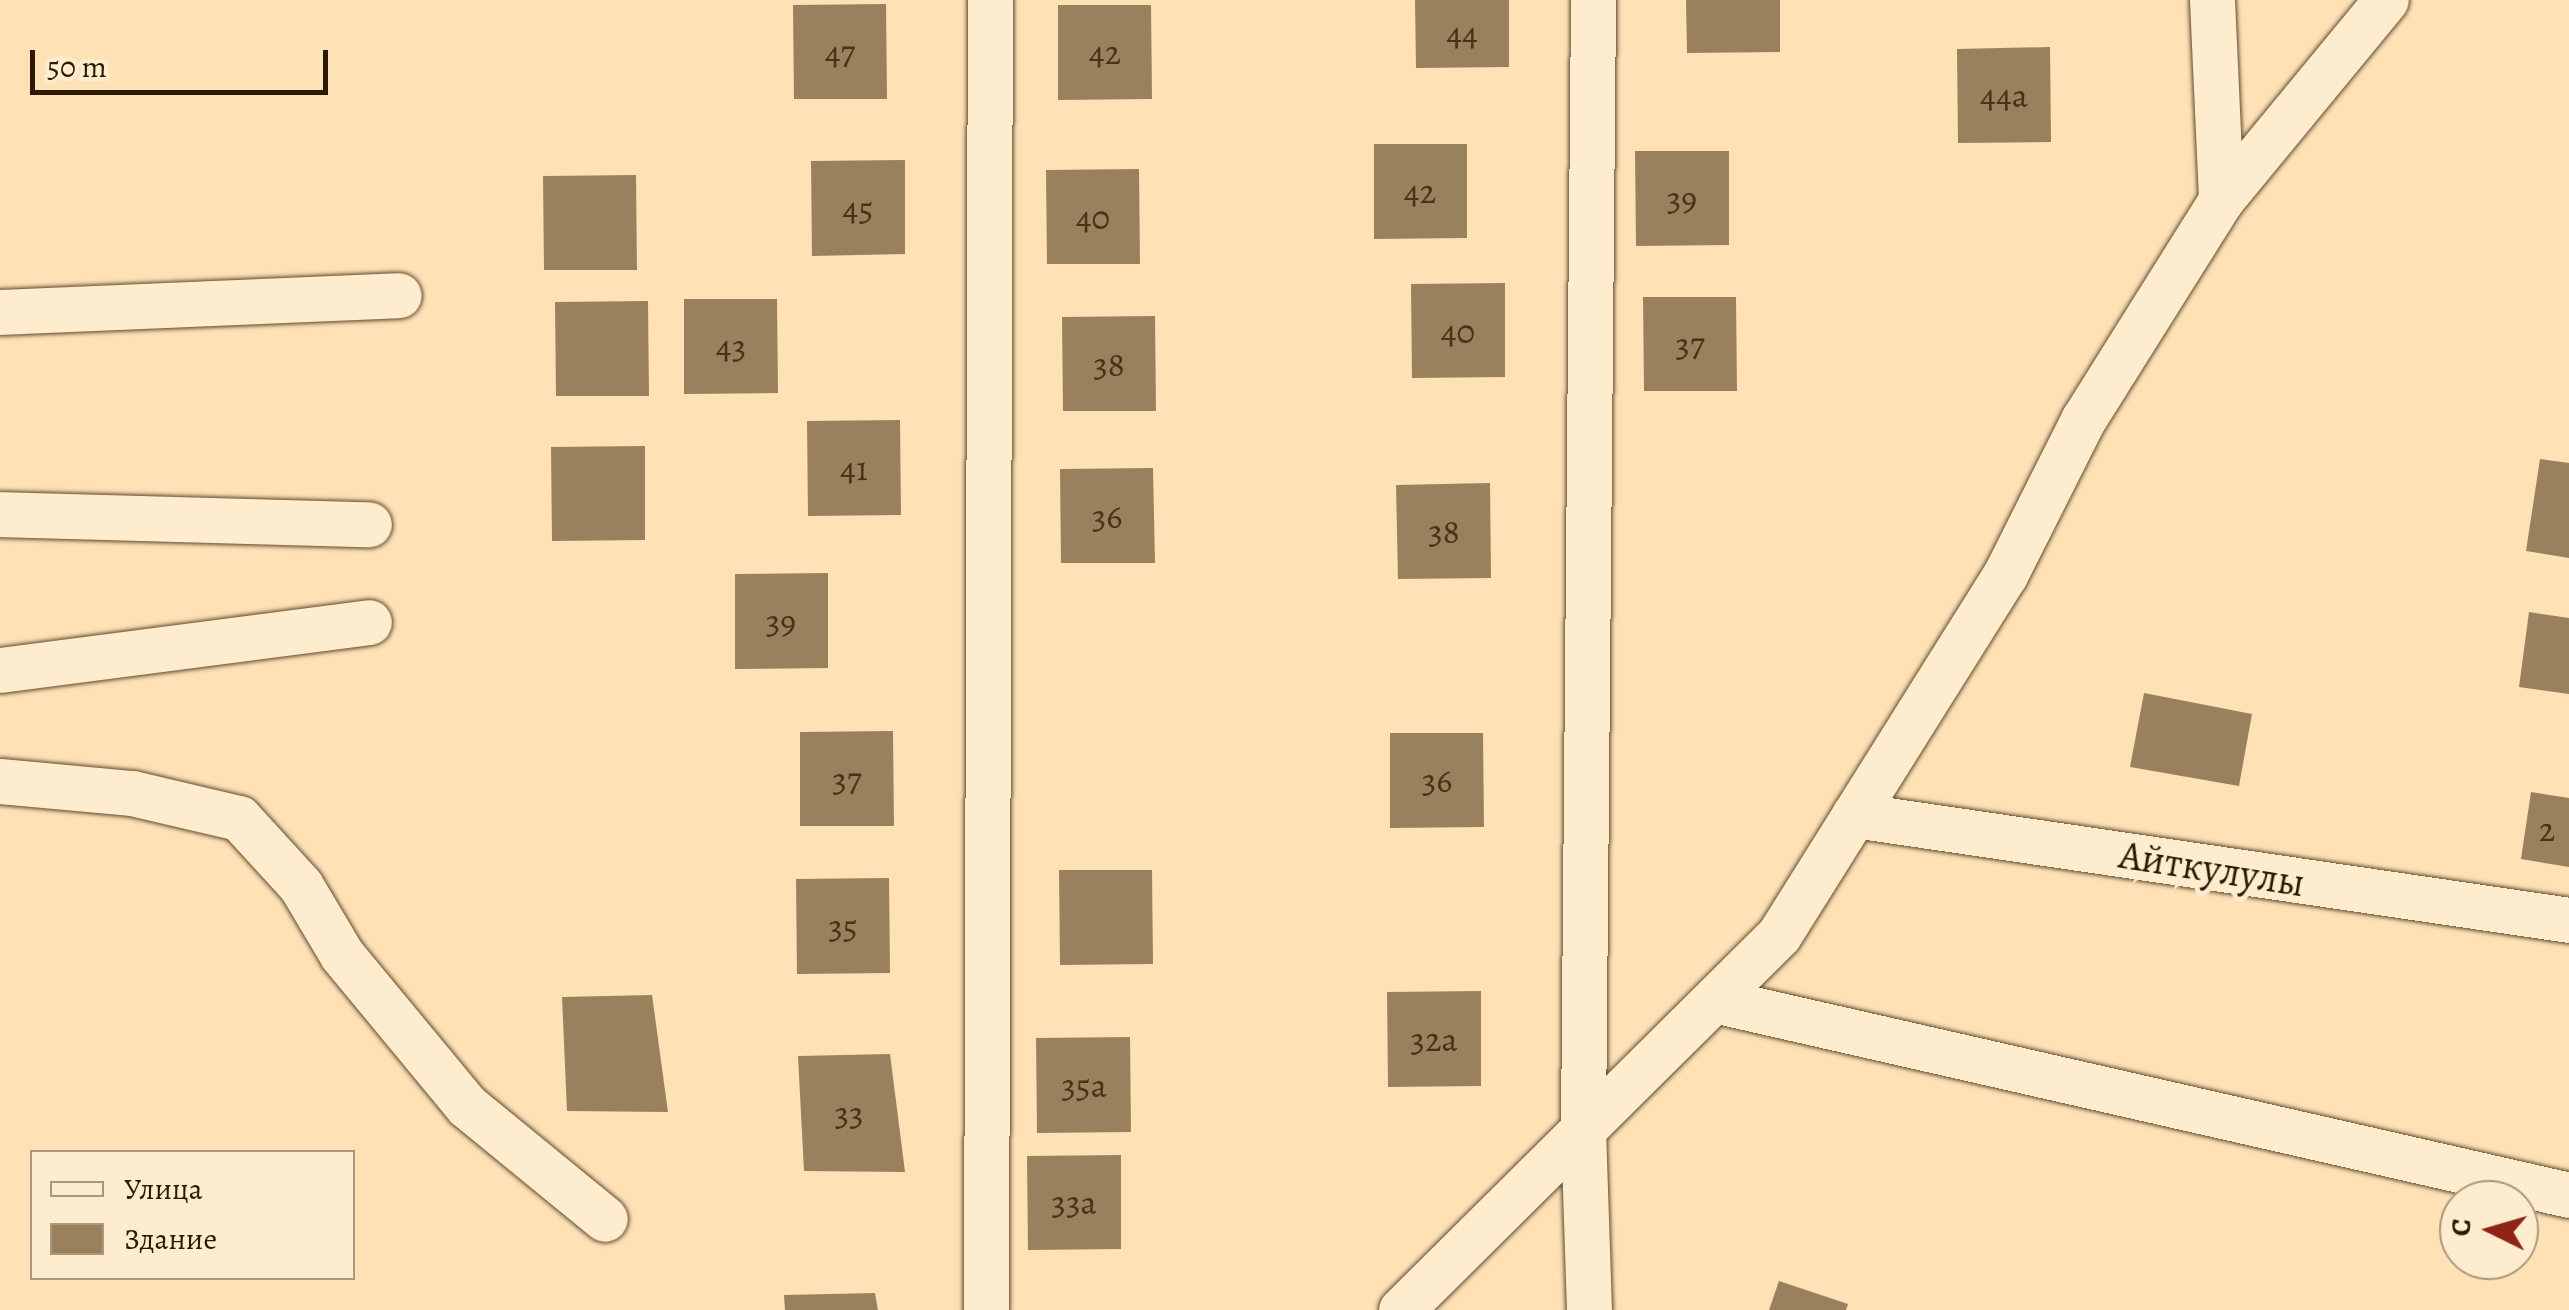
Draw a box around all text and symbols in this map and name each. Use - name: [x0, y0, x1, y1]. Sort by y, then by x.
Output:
- house number: 44: [1446, 12, 1478, 54]
- scale bar: [35, 30, 332, 92]
- house number: 47: [825, 31, 855, 73]
- house number: 42: [1089, 31, 1121, 73]
- text: 50 m: [47, 47, 107, 87]
- house number: 44а: [1980, 74, 2028, 116]
- house number: 42: [1404, 170, 1436, 212]
- house number: 39: [1667, 177, 1697, 219]
- house number: 45: [843, 187, 873, 229]
- house number: 40: [1076, 196, 1110, 238]
- house number: 40: [1441, 310, 1475, 352]
- house number: 37: [1675, 323, 1705, 365]
- house number: 43: [716, 325, 746, 367]
- house number: 38: [1093, 343, 1125, 385]
- house number: 41: [840, 447, 868, 489]
- house number: 36: [1092, 495, 1122, 537]
- house number: 38: [1428, 510, 1460, 552]
- house number: 39: [766, 600, 796, 642]
- house number: 37: [832, 758, 862, 800]
- house number: 36: [1422, 759, 1452, 801]
- house number: 2: [2539, 808, 2555, 850]
- street label: Айткулулы: [2116, 831, 2308, 907]
- house number: 35: [828, 905, 858, 947]
- house number: 32а: [1410, 1018, 1458, 1060]
- house number: 35а: [1061, 1064, 1107, 1106]
- house number: 33: [834, 1092, 864, 1134]
- legend: [30, 1150, 355, 1280]
- text: Улица: [124, 1169, 203, 1209]
- north arrow: [2439, 1180, 2539, 1280]
- house number: 33а: [1051, 1181, 1097, 1223]
- text: С: [2441, 1217, 2481, 1238]
- text: Здание: [124, 1219, 217, 1259]

